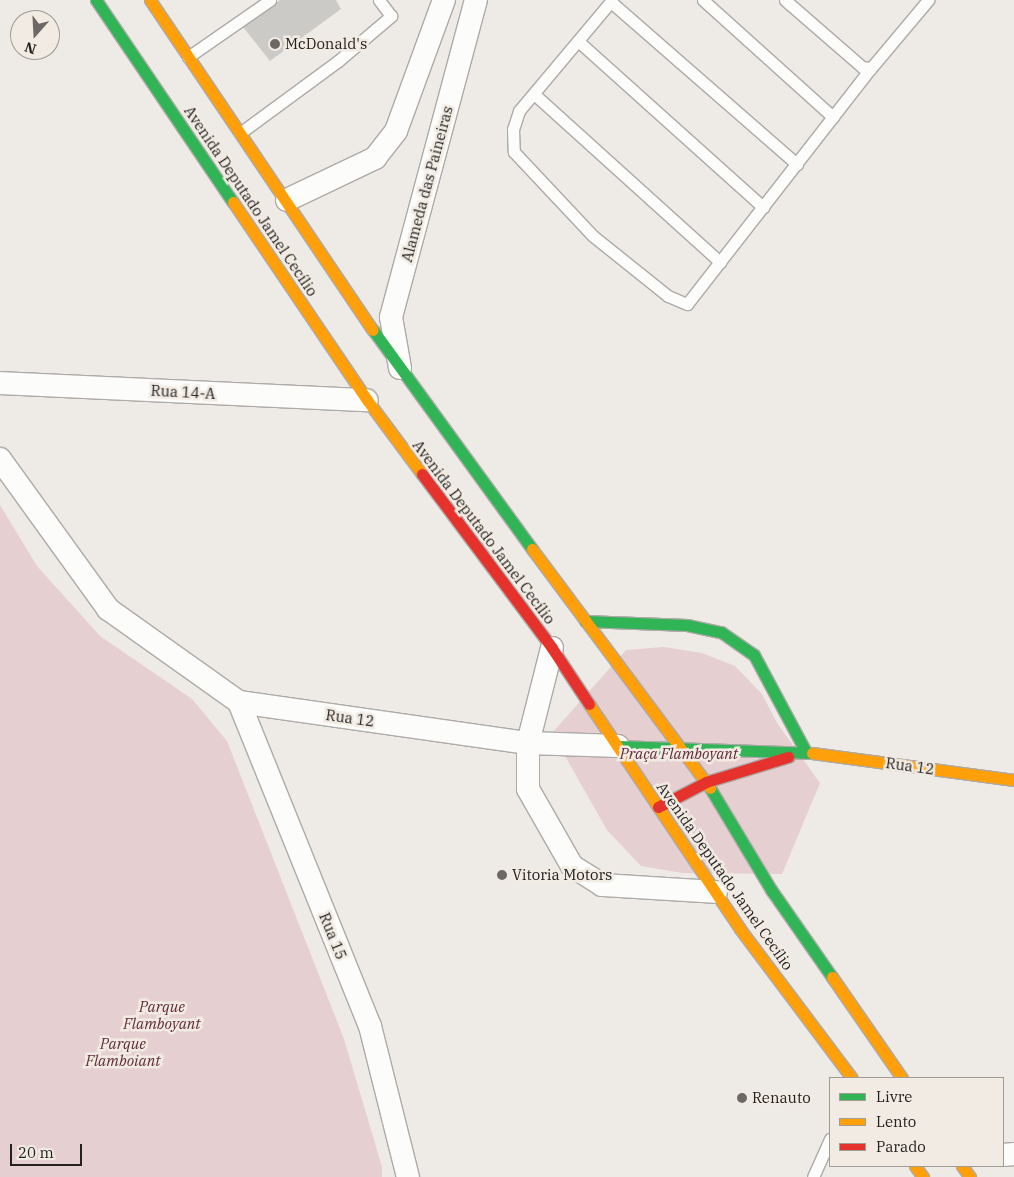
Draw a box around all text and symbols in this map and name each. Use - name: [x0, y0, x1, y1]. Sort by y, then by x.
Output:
- north arrow: [10, 10, 60, 60]
- place label: McDonald's: [285, 35, 367, 53]
- text: N: [22, 38, 39, 59]
- marker: McDonald's: [269, 38, 281, 50]
- street label: Avenida Deputado Jamel Cecílio: [180, 102, 322, 300]
- street label: Alameda das Paineiras: [397, 104, 457, 264]
- street label: Rua 14-A: [150, 381, 216, 403]
- street label: Avenida Deputado Jamel Cecílio: [409, 436, 559, 628]
- street label: Rua 12: [325, 706, 375, 730]
- park label: Praça Flamboyant: [620, 745, 738, 763]
- street label: Rua 12: [885, 754, 935, 778]
- street label: Avenida Deputado Jamel Cecílio: [653, 778, 797, 974]
- place label: Vitoria Motors: [512, 866, 612, 884]
- marker: Vitoria Motors: [496, 869, 508, 881]
- street label: Rua 15: [315, 910, 351, 962]
- park label: Parque Flamboyant: [123, 997, 201, 1032]
- park label: Parque Flamboiant: [85, 1034, 161, 1069]
- legend: [829, 1077, 1004, 1167]
- text: Livre: [876, 1087, 912, 1106]
- place label: Renauto: [752, 1089, 811, 1107]
- marker: Renauto: [736, 1092, 748, 1104]
- text: Lento: [876, 1112, 916, 1131]
- scale bar: [12, 1134, 85, 1166]
- text: Parado: [876, 1137, 926, 1156]
- text: 20 m: [18, 1143, 54, 1162]

